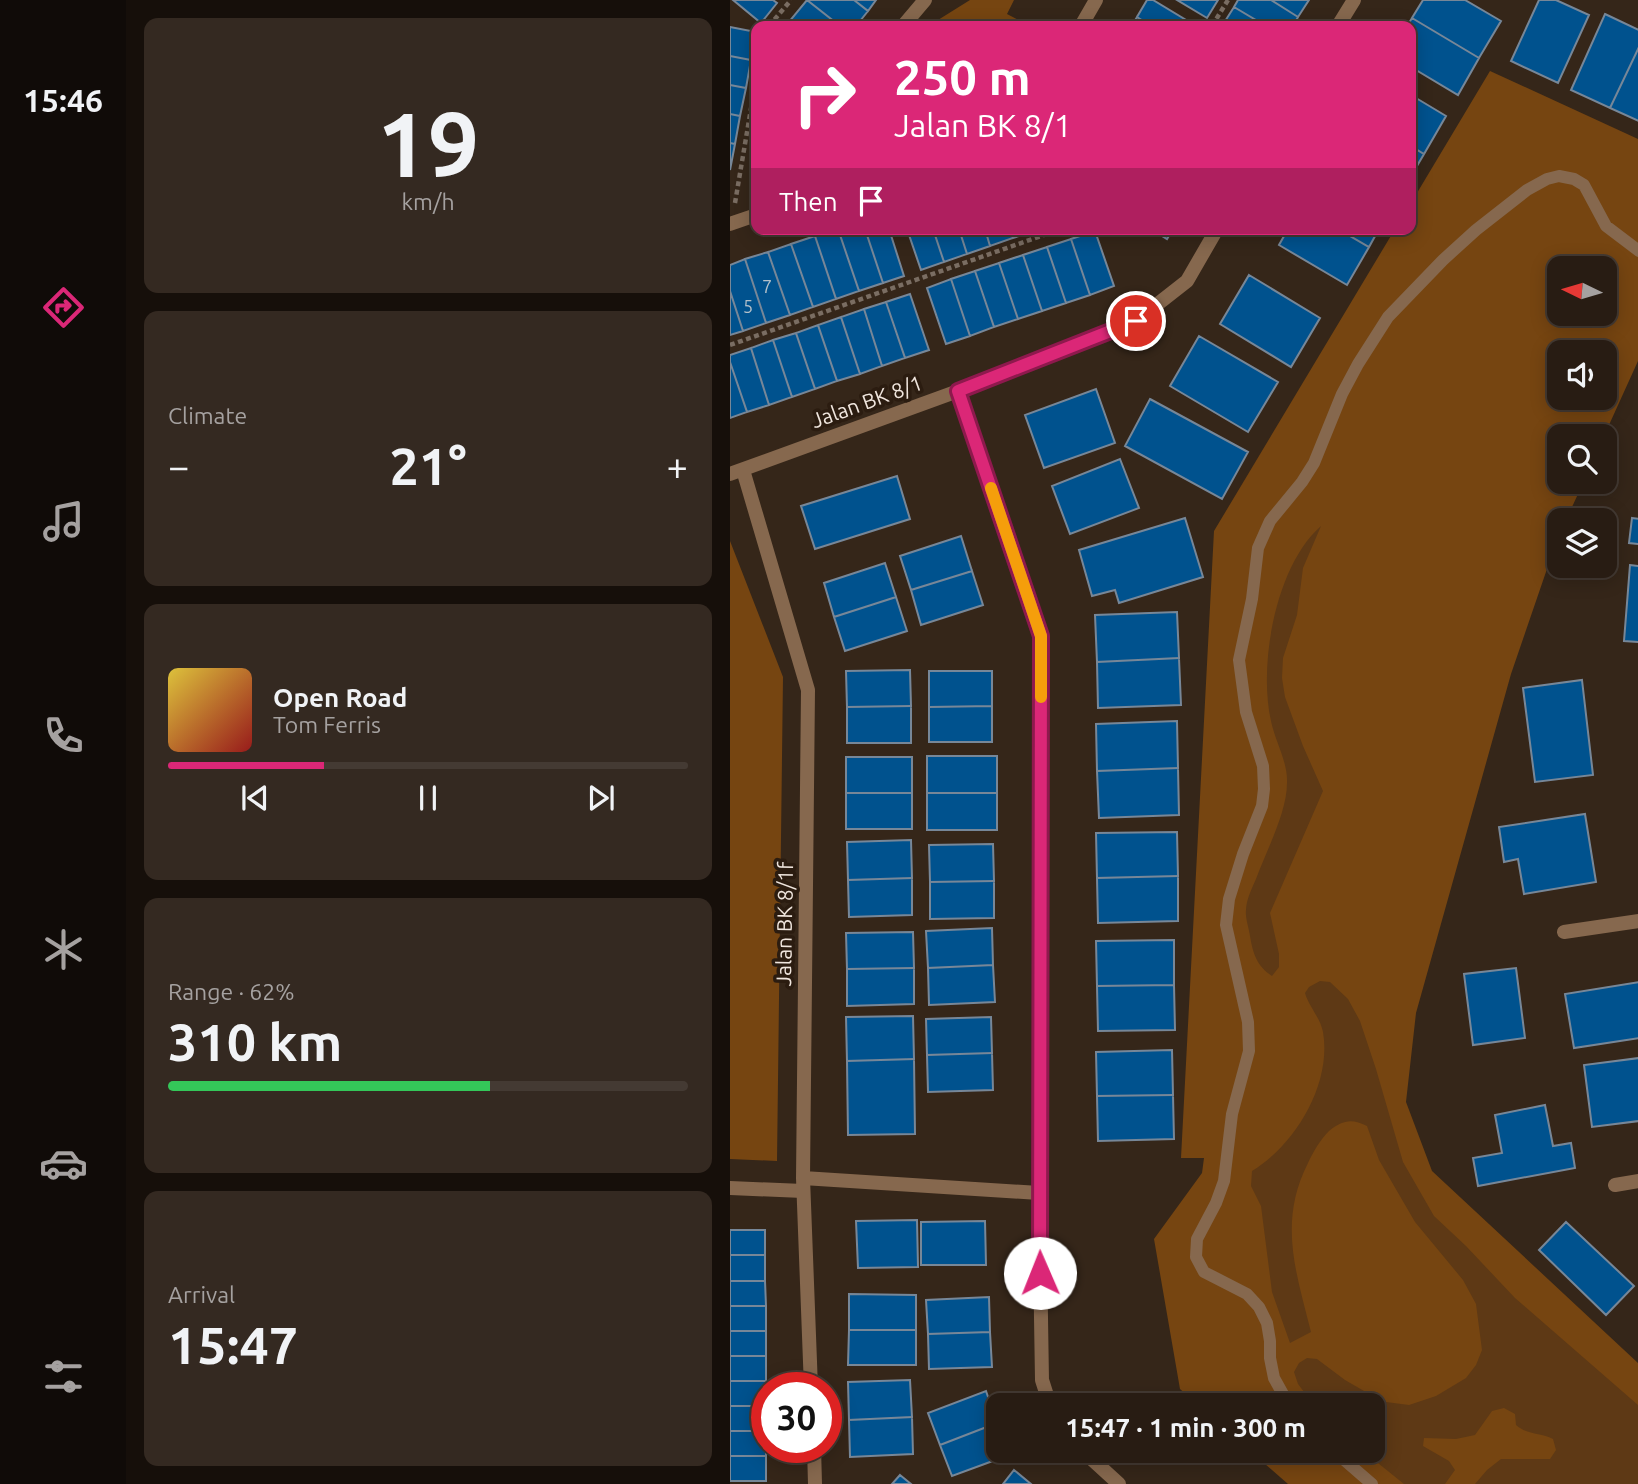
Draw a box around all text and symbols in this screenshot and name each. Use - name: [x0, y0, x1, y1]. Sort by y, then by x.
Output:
- icon: right: [779, 49, 870, 140]
- text: 250 m: [894, 49, 1031, 104]
- text: 15:46: [23, 82, 103, 118]
- text: 19: [377, 92, 479, 194]
- text: Jalan BK 8/1: [894, 107, 1072, 143]
- icon: arrive: [852, 182, 890, 220]
- text: Then: [779, 187, 838, 216]
- text: km/h: [401, 189, 455, 214]
- north arrow: [1547, 256, 1617, 326]
- map controls: [1547, 256, 1617, 578]
- house number: 7: [762, 276, 772, 296]
- icon: directions: [39, 283, 88, 332]
- pin: [1106, 291, 1166, 351]
- house number: 5: [743, 296, 753, 316]
- icon: arrive: [1117, 302, 1155, 340]
- button: sound: [1547, 340, 1617, 410]
- street label: Jalan BK 8/1: [808, 370, 926, 432]
- text: Climate: [168, 403, 247, 428]
- button: search: [1547, 424, 1617, 494]
- text: 21°: [389, 437, 467, 495]
- text: −: [168, 445, 189, 487]
- text: +: [667, 445, 688, 487]
- icon: music: [39, 497, 88, 546]
- button: layers: [1547, 508, 1617, 578]
- text: Open Road: [273, 683, 407, 712]
- icon: phone: [39, 711, 88, 760]
- text: Tom Ferris: [273, 712, 381, 737]
- icon: previous: [236, 779, 274, 817]
- icon: pause: [409, 779, 447, 817]
- icon: next: [582, 779, 620, 817]
- street label: Jalan BK 8/1f: [771, 860, 797, 986]
- icon: climate: [39, 925, 88, 974]
- text: Range · 62%: [168, 979, 295, 1004]
- text: 310 km: [168, 1013, 342, 1071]
- icon: car: [39, 1139, 88, 1188]
- position arrow: [1003, 1236, 1077, 1310]
- text: Arrival: [168, 1282, 235, 1307]
- text: 15:47: [168, 1316, 298, 1374]
- icon: filters: [39, 1352, 88, 1401]
- speed limit sign: 30: [751, 1372, 842, 1463]
- text: 15:47 · 1 min · 300 m: [1065, 1413, 1306, 1442]

